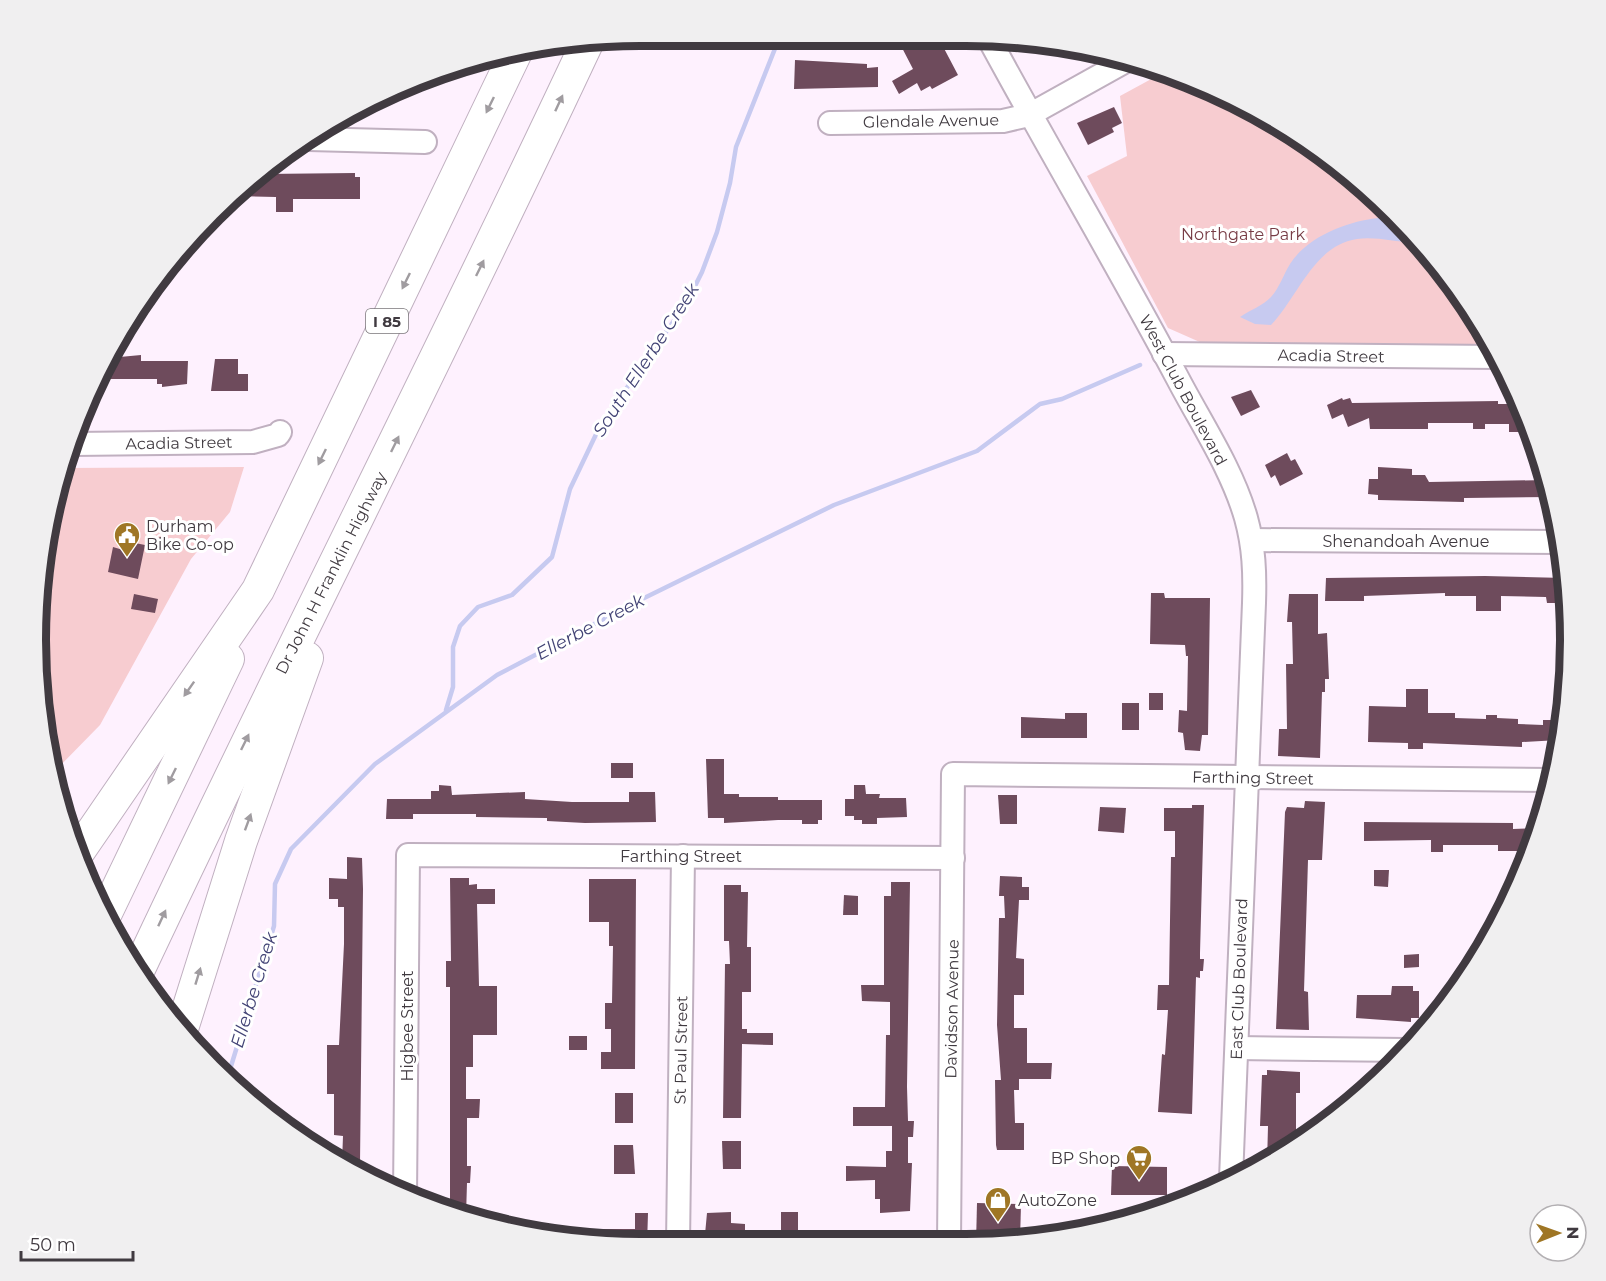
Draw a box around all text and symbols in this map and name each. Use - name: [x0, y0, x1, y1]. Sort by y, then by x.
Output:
- one-way arrow: [555, 94, 564, 111]
- one-way arrow: [486, 97, 495, 114]
- street label: Glendale Avenue: [863, 110, 999, 132]
- park label: Northgate Park: [1181, 225, 1305, 244]
- one-way arrow: [476, 260, 485, 277]
- one-way arrow: [402, 272, 411, 289]
- water label: South Ellerbe Creek: [588, 278, 705, 441]
- road number: I 85: [366, 309, 408, 333]
- street label: West Club Boulevard: [1135, 311, 1231, 469]
- street label: Acadia Street: [1277, 346, 1385, 366]
- street label: Acadia Street: [125, 433, 233, 453]
- one-way arrow: [391, 435, 400, 452]
- one-way arrow: [317, 448, 327, 465]
- street label: Dr John H Franklin Highway: [272, 468, 391, 677]
- place label: Durham Bike Co-op: [146, 517, 234, 554]
- public building icon: Durham Bike Co-op: [112, 520, 142, 558]
- street label: Shenandoah Avenue: [1322, 532, 1490, 551]
- water label: Ellerbe Creek: [532, 589, 649, 665]
- one-way arrow: [183, 681, 195, 697]
- one-way arrow: [240, 733, 250, 751]
- street label: Farthing Street: [1192, 767, 1315, 789]
- one-way arrow: [167, 768, 177, 785]
- one-way arrow: [243, 812, 253, 830]
- street label: Farthing Street: [620, 847, 742, 866]
- street label: East Club Boulevard: [1227, 898, 1251, 1060]
- one-way arrow: [158, 910, 167, 927]
- water label: Ellerbe Creek: [226, 928, 282, 1051]
- street label: Davidson Avenue: [941, 939, 963, 1079]
- one-way arrow: [194, 967, 204, 985]
- street label: Higbee Street: [398, 970, 417, 1082]
- street label: St Paul Street: [671, 995, 691, 1105]
- supermarket icon: BP Shop: [1124, 1143, 1154, 1181]
- place label: BP Shop: [1051, 1149, 1120, 1168]
- shop icon: AutoZone: [983, 1185, 1013, 1223]
- place label: AutoZone: [1018, 1191, 1097, 1210]
- north arrow: [1528, 1203, 1588, 1263]
- scale bar: [21, 1224, 134, 1262]
- text: N: [1563, 1226, 1582, 1239]
- text: 50 m: [30, 1234, 76, 1256]

